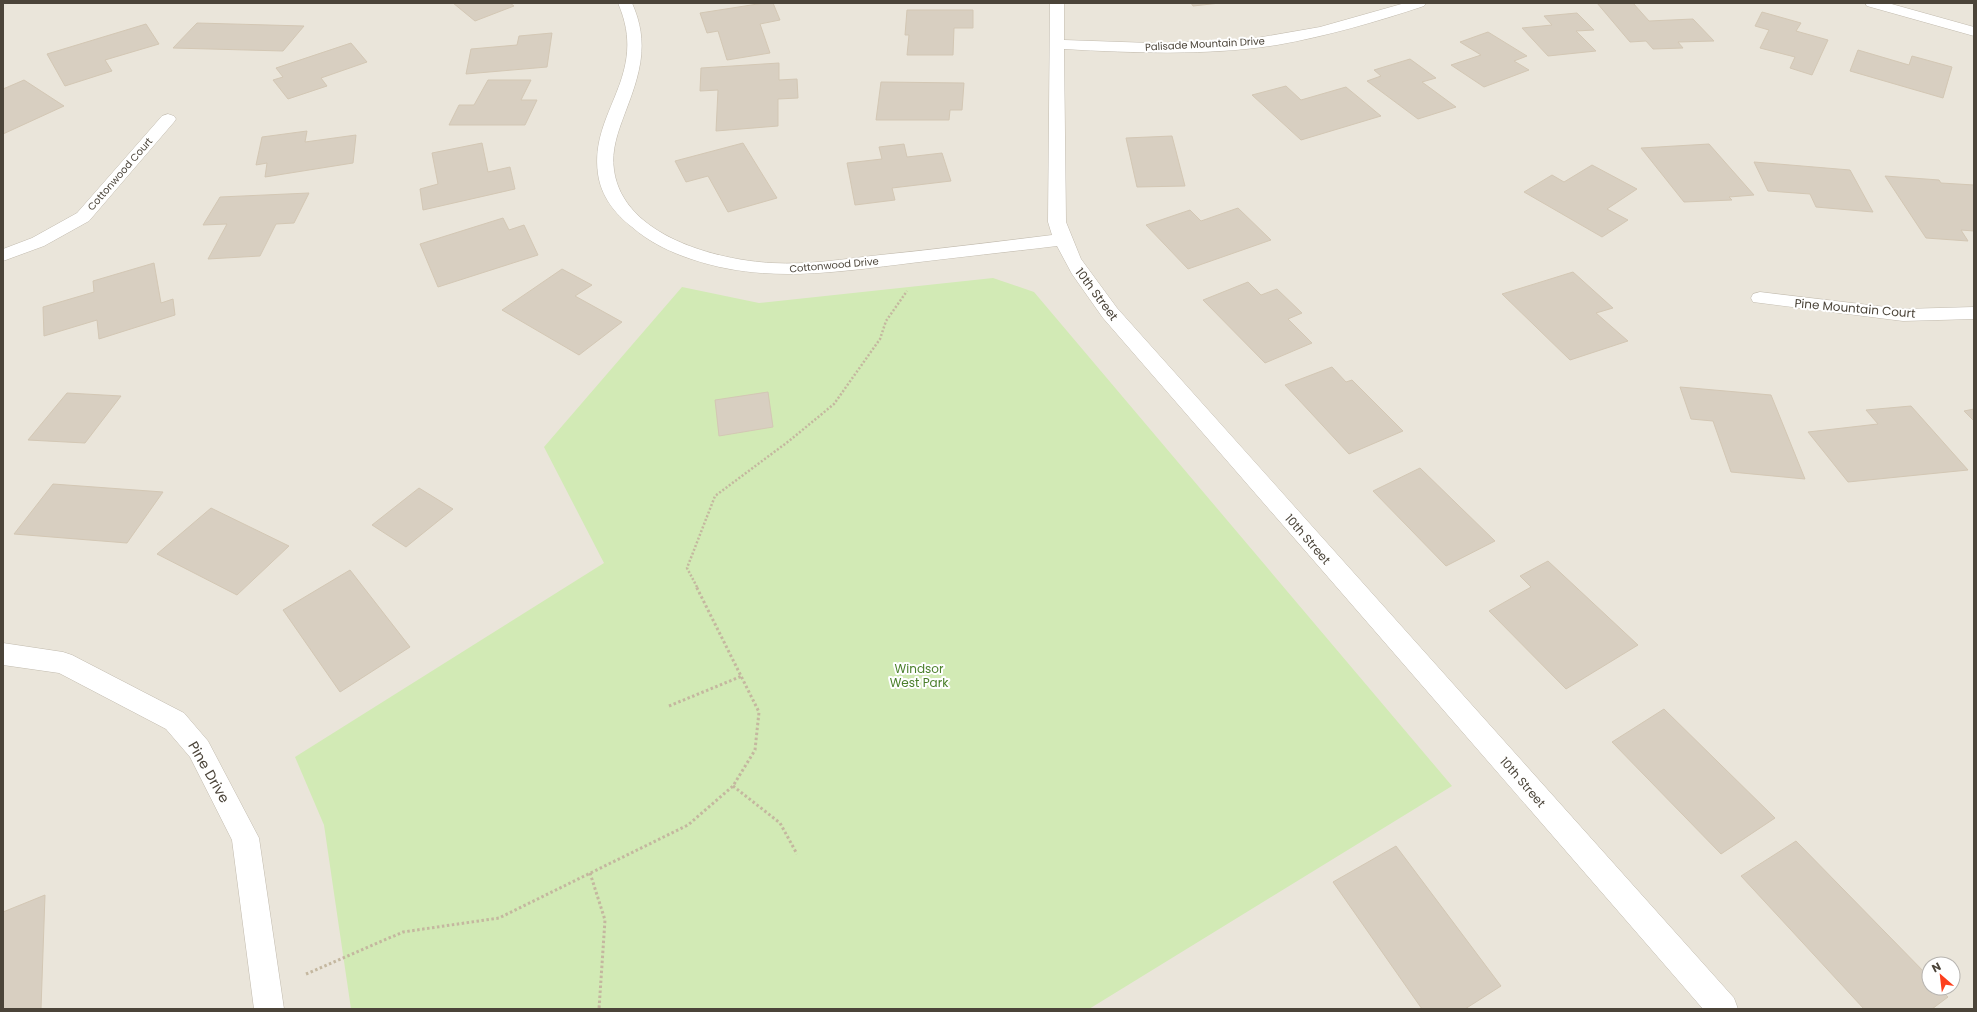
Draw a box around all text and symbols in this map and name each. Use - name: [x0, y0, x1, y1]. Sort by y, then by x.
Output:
- street label: Palisade Mountain Drive: [1145, 33, 1265, 55]
- street label: Cottonwood Court: [84, 134, 156, 214]
- street label: Cottonwood Drive: [789, 254, 879, 276]
- street label: 10th Street: [1072, 264, 1122, 324]
- street label: Pine Mountain Court: [1794, 294, 1916, 322]
- street label: 10th Street: [1281, 510, 1335, 568]
- park label: Windsor West Park: [890, 660, 949, 691]
- street label: Pine Drive: [183, 738, 235, 807]
- street label: 10th Street: [1496, 753, 1550, 811]
- north arrow: [1921, 956, 1961, 996]
- text: N: [1929, 958, 1944, 976]

